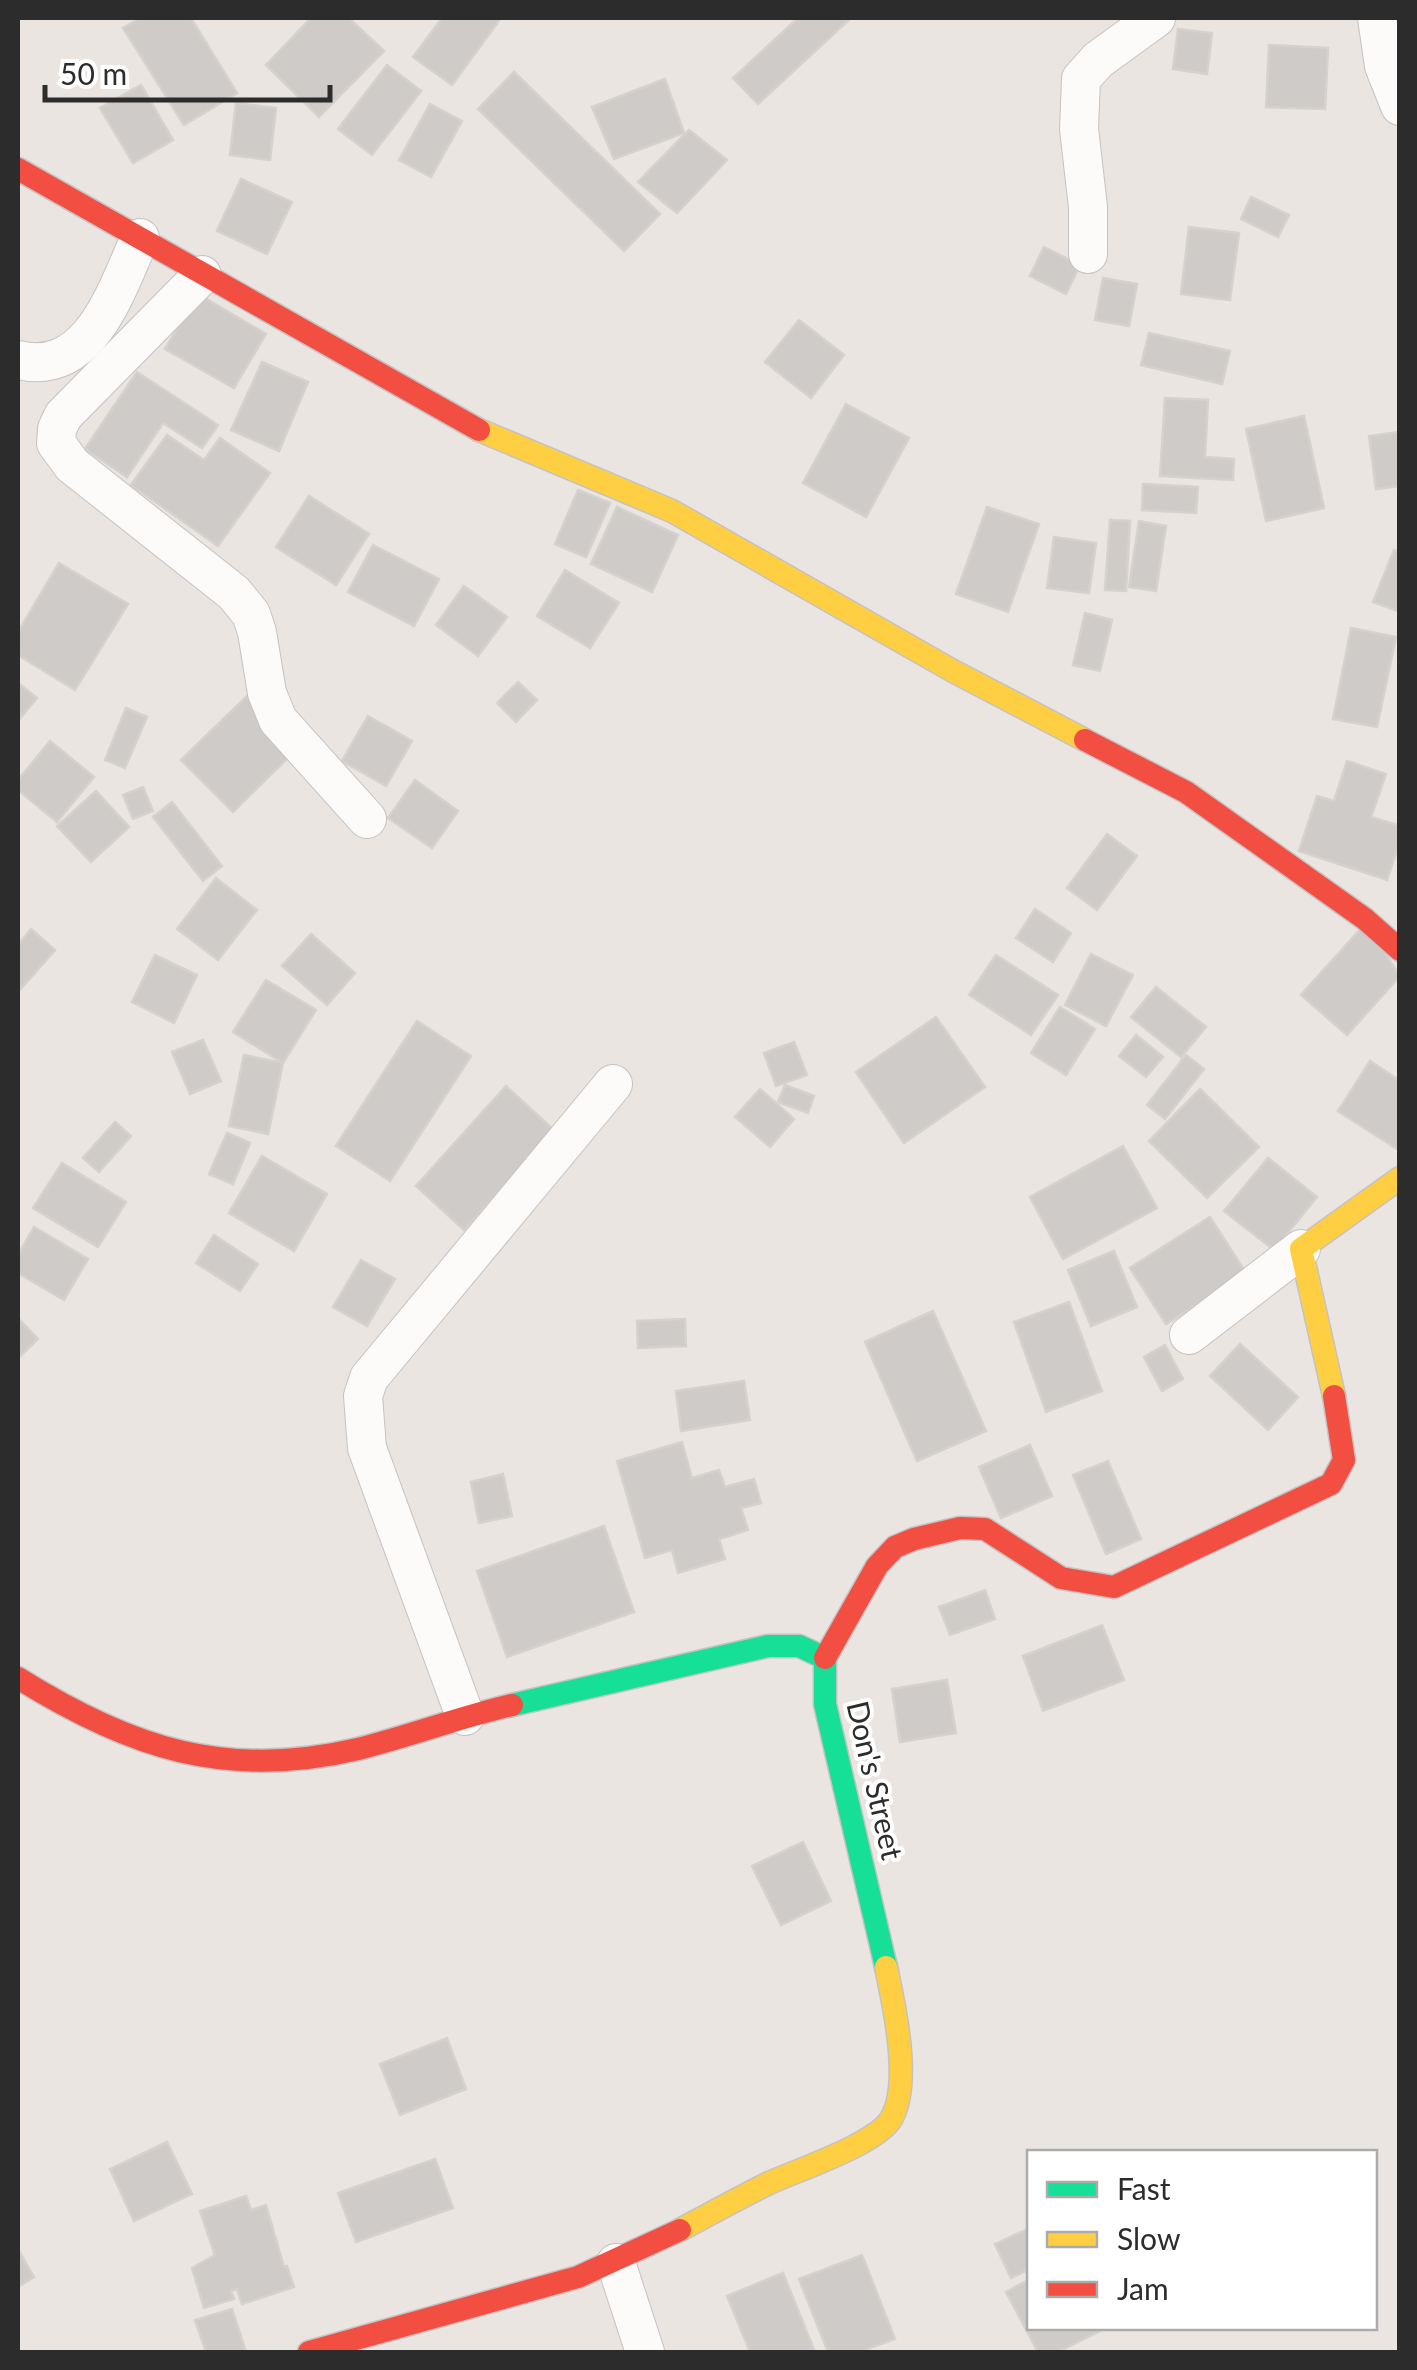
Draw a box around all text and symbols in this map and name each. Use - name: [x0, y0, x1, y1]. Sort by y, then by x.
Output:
- scale bar: [45, 40, 330, 102]
- text: 50 m: [60, 55, 127, 91]
- street label: Don's Street: [840, 1697, 912, 1863]
- legend: [1027, 2150, 1377, 2330]
- text: Fast: [1117, 2170, 1171, 2206]
- text: Slow: [1117, 2220, 1181, 2256]
- text: Jam: [1117, 2270, 1169, 2306]

